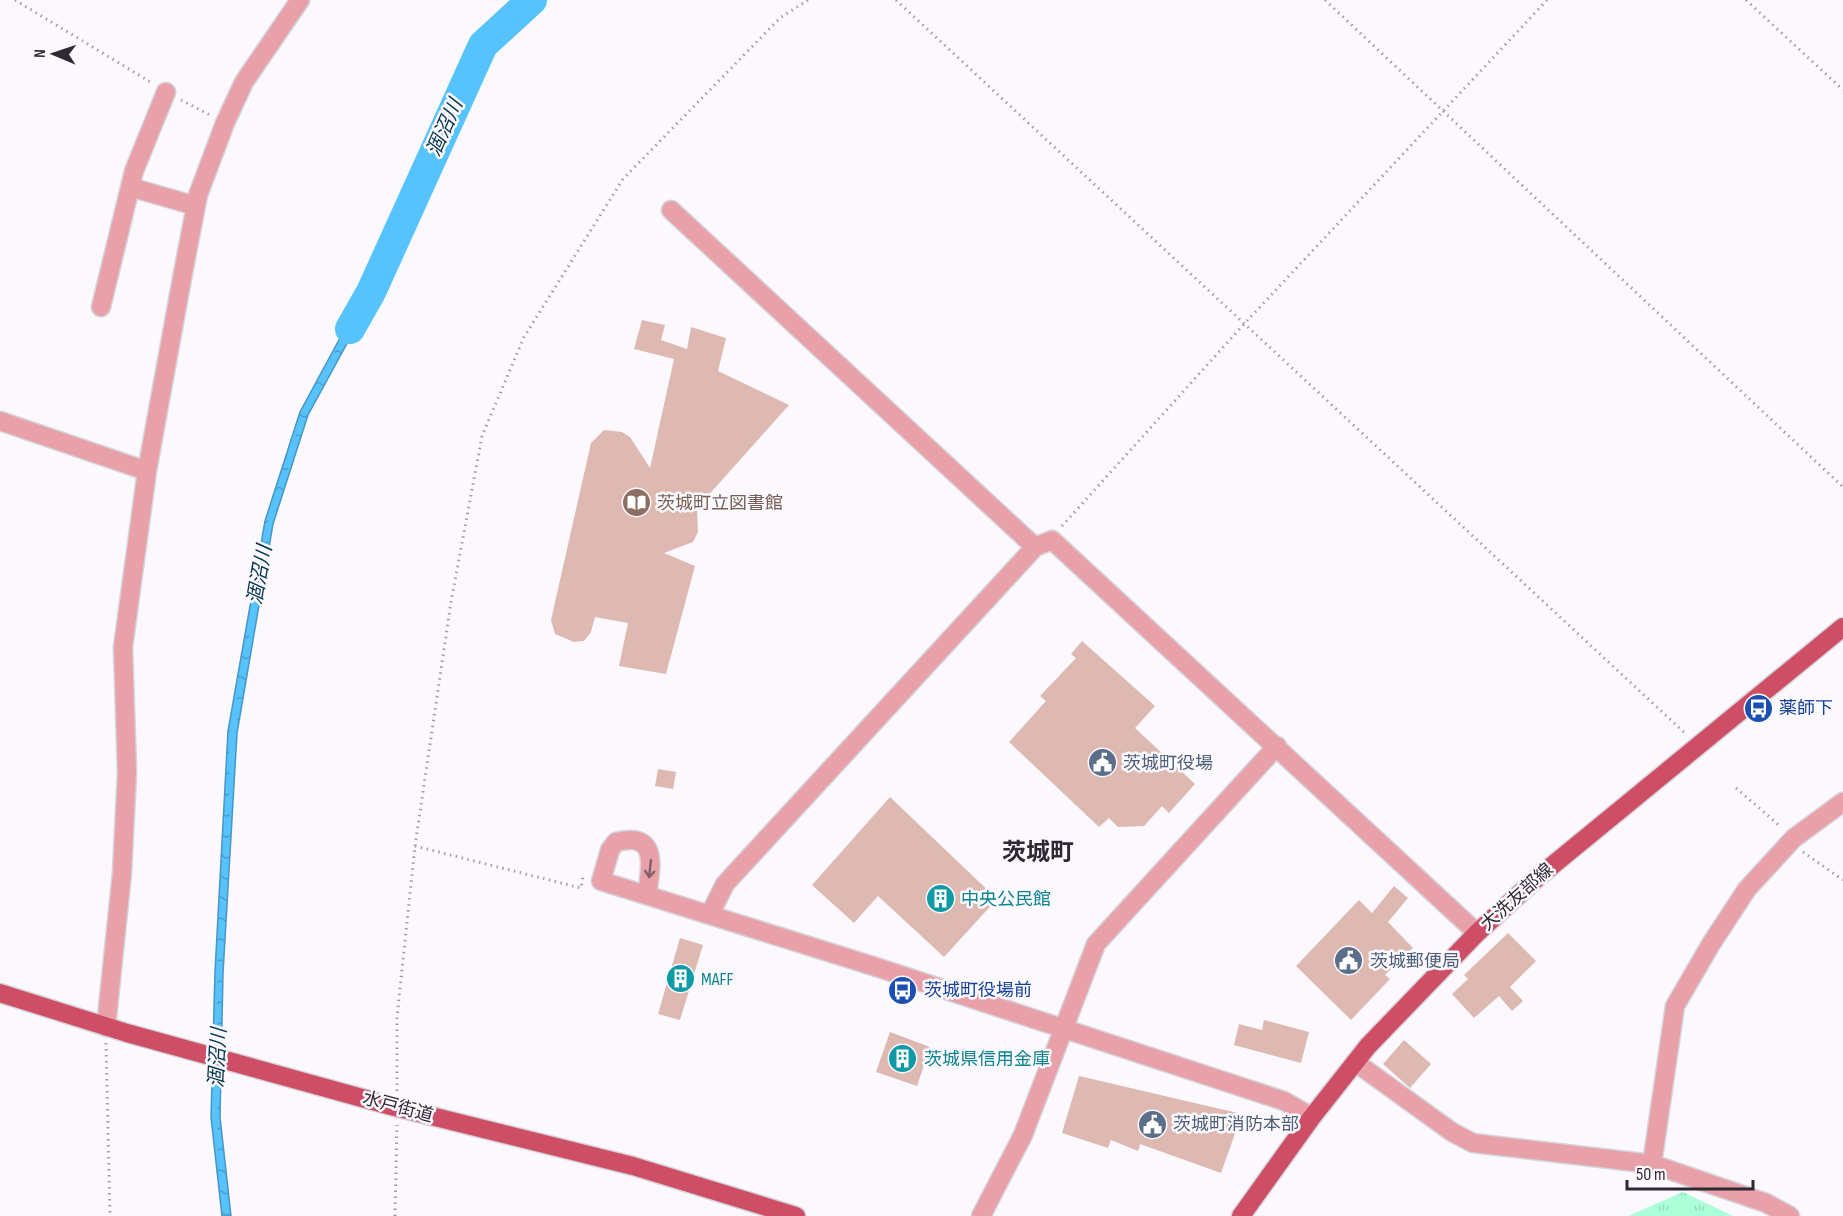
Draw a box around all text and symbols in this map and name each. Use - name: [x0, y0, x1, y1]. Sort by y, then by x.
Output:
- north arrow: [24, 24, 84, 84]
- text: N: [31, 49, 50, 58]
- water label: 涸沼川: [422, 94, 469, 160]
- library icon: 茨城町立図書館: [620, 487, 652, 519]
- place label: 茨城町立図書館: [657, 493, 783, 514]
- water label: 涸沼川: [243, 541, 277, 607]
- bus stop icon: 薬師下: [1742, 692, 1774, 724]
- place label: 薬師下: [1779, 698, 1833, 719]
- public building icon: 茨城町役場: [1086, 747, 1118, 779]
- place label: 茨城町役場: [1123, 753, 1213, 774]
- district label: 茨城町: [1002, 838, 1074, 867]
- one-way arrow: [644, 858, 655, 878]
- street label: 大洗友部線: [1477, 859, 1557, 935]
- building icon: 中央公民館: [924, 883, 956, 915]
- place label: 中央公民館: [961, 889, 1051, 910]
- public building icon: 茨城郵便局: [1333, 945, 1365, 977]
- place label: 茨城郵便局: [1370, 951, 1460, 972]
- building icon: MAFF: [664, 963, 696, 995]
- place label: MAFF: [701, 969, 734, 990]
- bus stop icon: 茨城町役場前: [887, 974, 919, 1006]
- place label: 茨城町役場前: [924, 980, 1032, 1001]
- water label: 涸沼川: [204, 1025, 232, 1089]
- building icon: 茨城県信用金庫: [887, 1043, 919, 1075]
- place label: 茨城県信用金庫: [924, 1049, 1050, 1070]
- street label: 水戸街道: [361, 1088, 435, 1126]
- public building icon: 茨城町消防本部: [1136, 1108, 1168, 1140]
- place label: 茨城町消防本部: [1173, 1114, 1299, 1135]
- scale bar: [1627, 1153, 1753, 1191]
- text: 50 m: [1636, 1164, 1666, 1185]

